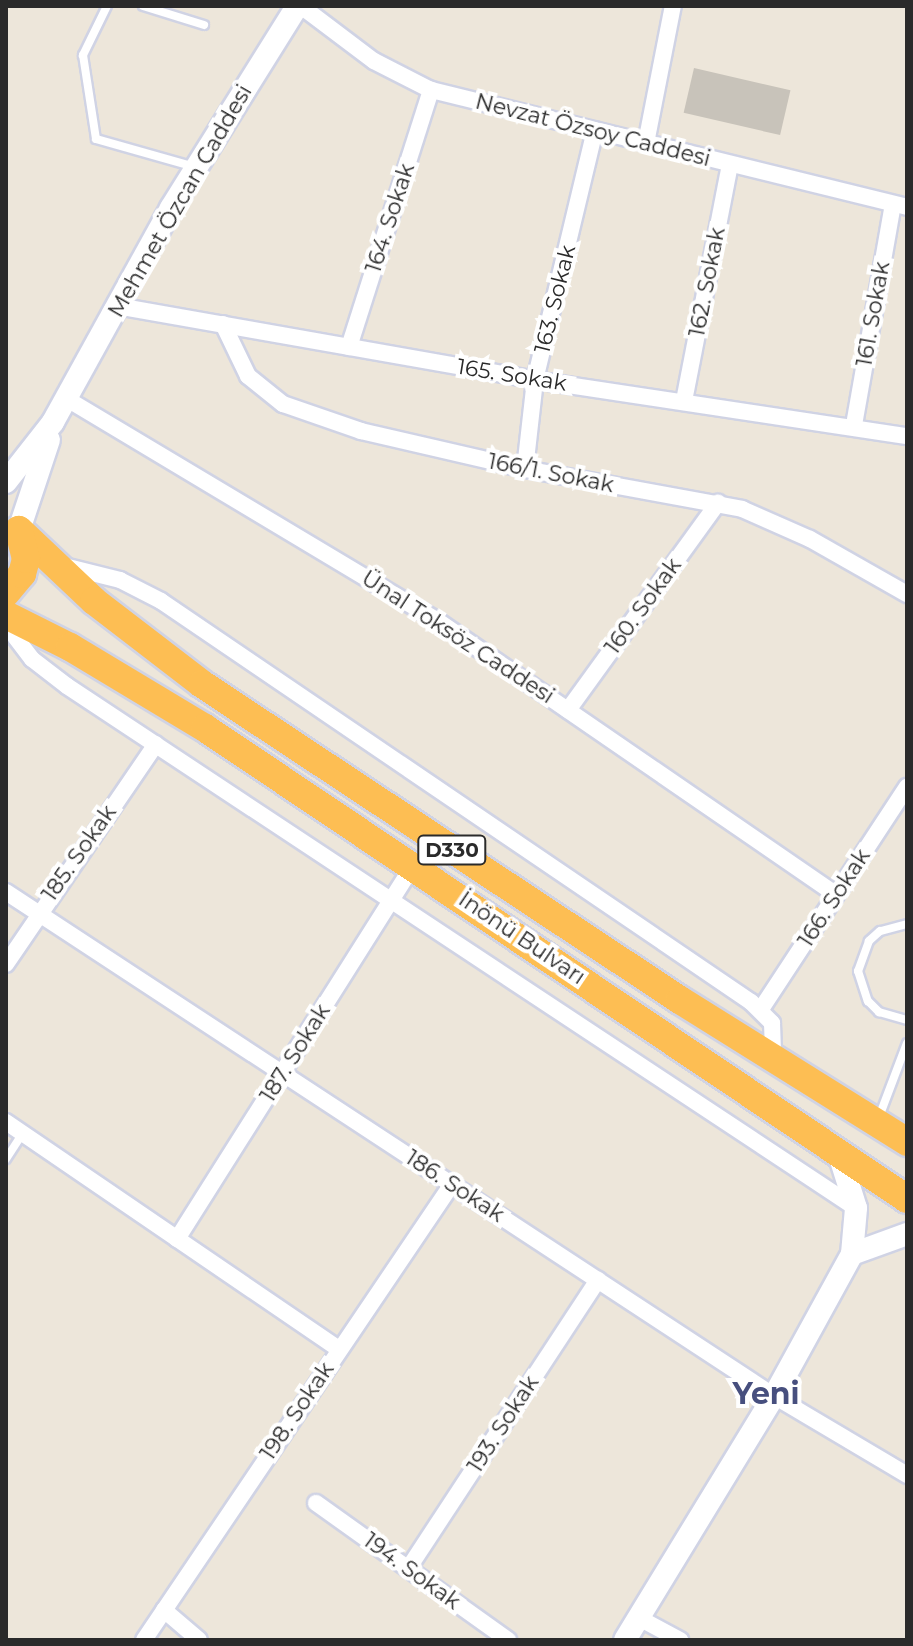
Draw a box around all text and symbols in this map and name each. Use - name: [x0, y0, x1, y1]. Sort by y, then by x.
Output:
- street label: Mehmet Özcan Caddesi: [103, 80, 257, 322]
- street label: Nevzat Özsoy Caddesi: [473, 88, 713, 172]
- street label: 164. Sokak: [360, 160, 420, 276]
- street label: 162. Sokak: [683, 225, 731, 339]
- street label: 163. Sokak: [529, 242, 581, 356]
- street label: 161. Sokak: [851, 259, 895, 369]
- street label: 165. Sokak: [455, 353, 569, 397]
- street label: 166/1. Sokak: [486, 448, 616, 498]
- street label: 160. Sokak: [599, 553, 687, 659]
- street label: Ünal Toksöz Caddesi: [357, 565, 559, 709]
- street label: 185. Sokak: [36, 800, 122, 906]
- road number: D330: [416, 834, 488, 866]
- street label: 166. Sokak: [792, 844, 876, 952]
- street label: İnönü Bulvarı: [454, 886, 590, 990]
- street label: 187. Sokak: [255, 999, 335, 1107]
- street label: 186. Sokak: [401, 1144, 509, 1228]
- street label: 198. Sokak: [255, 1357, 339, 1465]
- street label: 193. Sokak: [462, 1371, 544, 1477]
- district label: Yeni: [732, 1376, 800, 1412]
- street label: 194. Sokak: [358, 1527, 466, 1615]

